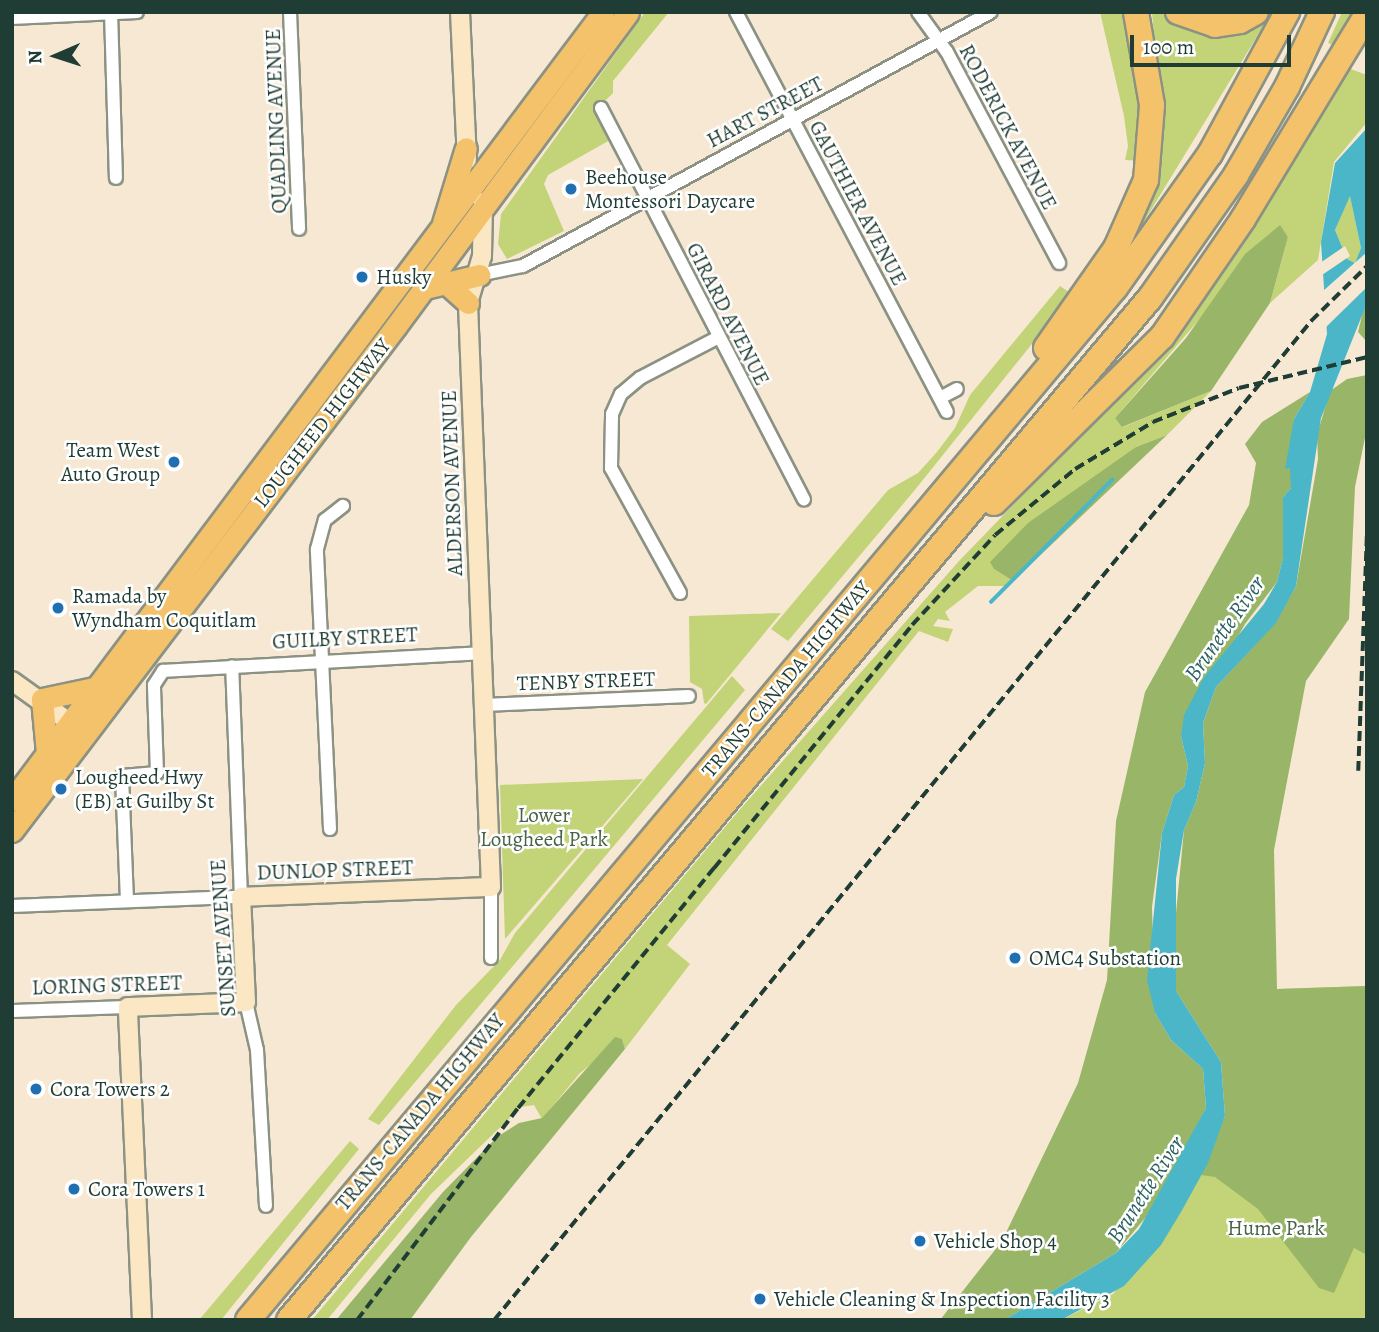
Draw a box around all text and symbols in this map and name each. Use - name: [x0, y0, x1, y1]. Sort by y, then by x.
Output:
- north arrow: [21, 21, 91, 91]
- scale bar: [1134, 21, 1295, 65]
- street label: QUADLING AVENUE: [260, 28, 292, 214]
- text: 100 m: [1143, 33, 1194, 61]
- street label: RODERICK AVENUE: [954, 40, 1062, 214]
- text: N: [22, 50, 48, 65]
- street label: HART STREET: [703, 71, 827, 153]
- street label: GAUTHIER AVENUE: [804, 116, 912, 290]
- place label: Beehouse Montessori Daycare: [585, 164, 755, 214]
- marker: Beehouse Montessori Daycare: [563, 181, 579, 197]
- street label: GIRARD AVENUE: [681, 238, 775, 390]
- place label: Husky: [376, 264, 431, 290]
- marker: Husky: [354, 269, 370, 285]
- street label: LOUGHEED HIGHWAY: [248, 333, 396, 513]
- street label: ALDERSON AVENUE: [436, 390, 468, 576]
- place label: Team West Auto Group: [61, 437, 160, 487]
- marker: Team West Auto Group: [166, 454, 182, 470]
- water label: Brunette River: [1179, 571, 1271, 687]
- street label: TRANS-CANADA HIGHWAY: [696, 576, 876, 782]
- place label: Ramada by Wyndham Coquitlam: [72, 583, 256, 633]
- marker: Ramada by Wyndham Coquitlam: [50, 600, 66, 616]
- street label: GUILBY STREET: [272, 622, 418, 654]
- street label: TENBY STREET: [516, 666, 656, 696]
- place label: Lougheed Hwy (EB) at Guilby St: [75, 764, 214, 814]
- marker: Lougheed Hwy (EB) at Guilby St: [53, 781, 69, 797]
- park label: Lower Lougheed Park: [480, 802, 608, 852]
- street label: DUNLOP STREET: [256, 855, 414, 885]
- street label: SUNSET AVENUE: [205, 858, 241, 1018]
- place label: OMC4 Substation: [1029, 945, 1181, 971]
- marker: OMC4 Substation: [1007, 950, 1023, 966]
- street label: LORING STREET: [31, 970, 183, 1000]
- street label: TRANS-CANADA HIGHWAY: [330, 1009, 510, 1215]
- place label: Cora Towers 2: [50, 1076, 170, 1102]
- marker: Cora Towers 2: [28, 1081, 44, 1097]
- water label: Brunette River: [1101, 1131, 1191, 1249]
- place label: Cora Towers 1: [88, 1176, 205, 1202]
- marker: Cora Towers 1: [66, 1181, 82, 1197]
- park label: Hume Park: [1227, 1215, 1325, 1241]
- place label: Vehicle Shop 4: [934, 1228, 1057, 1254]
- marker: Vehicle Shop 4: [912, 1233, 928, 1249]
- place label: Vehicle Cleaning & Inspection Facility 3: [774, 1286, 1110, 1312]
- marker: Vehicle Cleaning & Inspection Facility 3: [752, 1291, 768, 1307]

